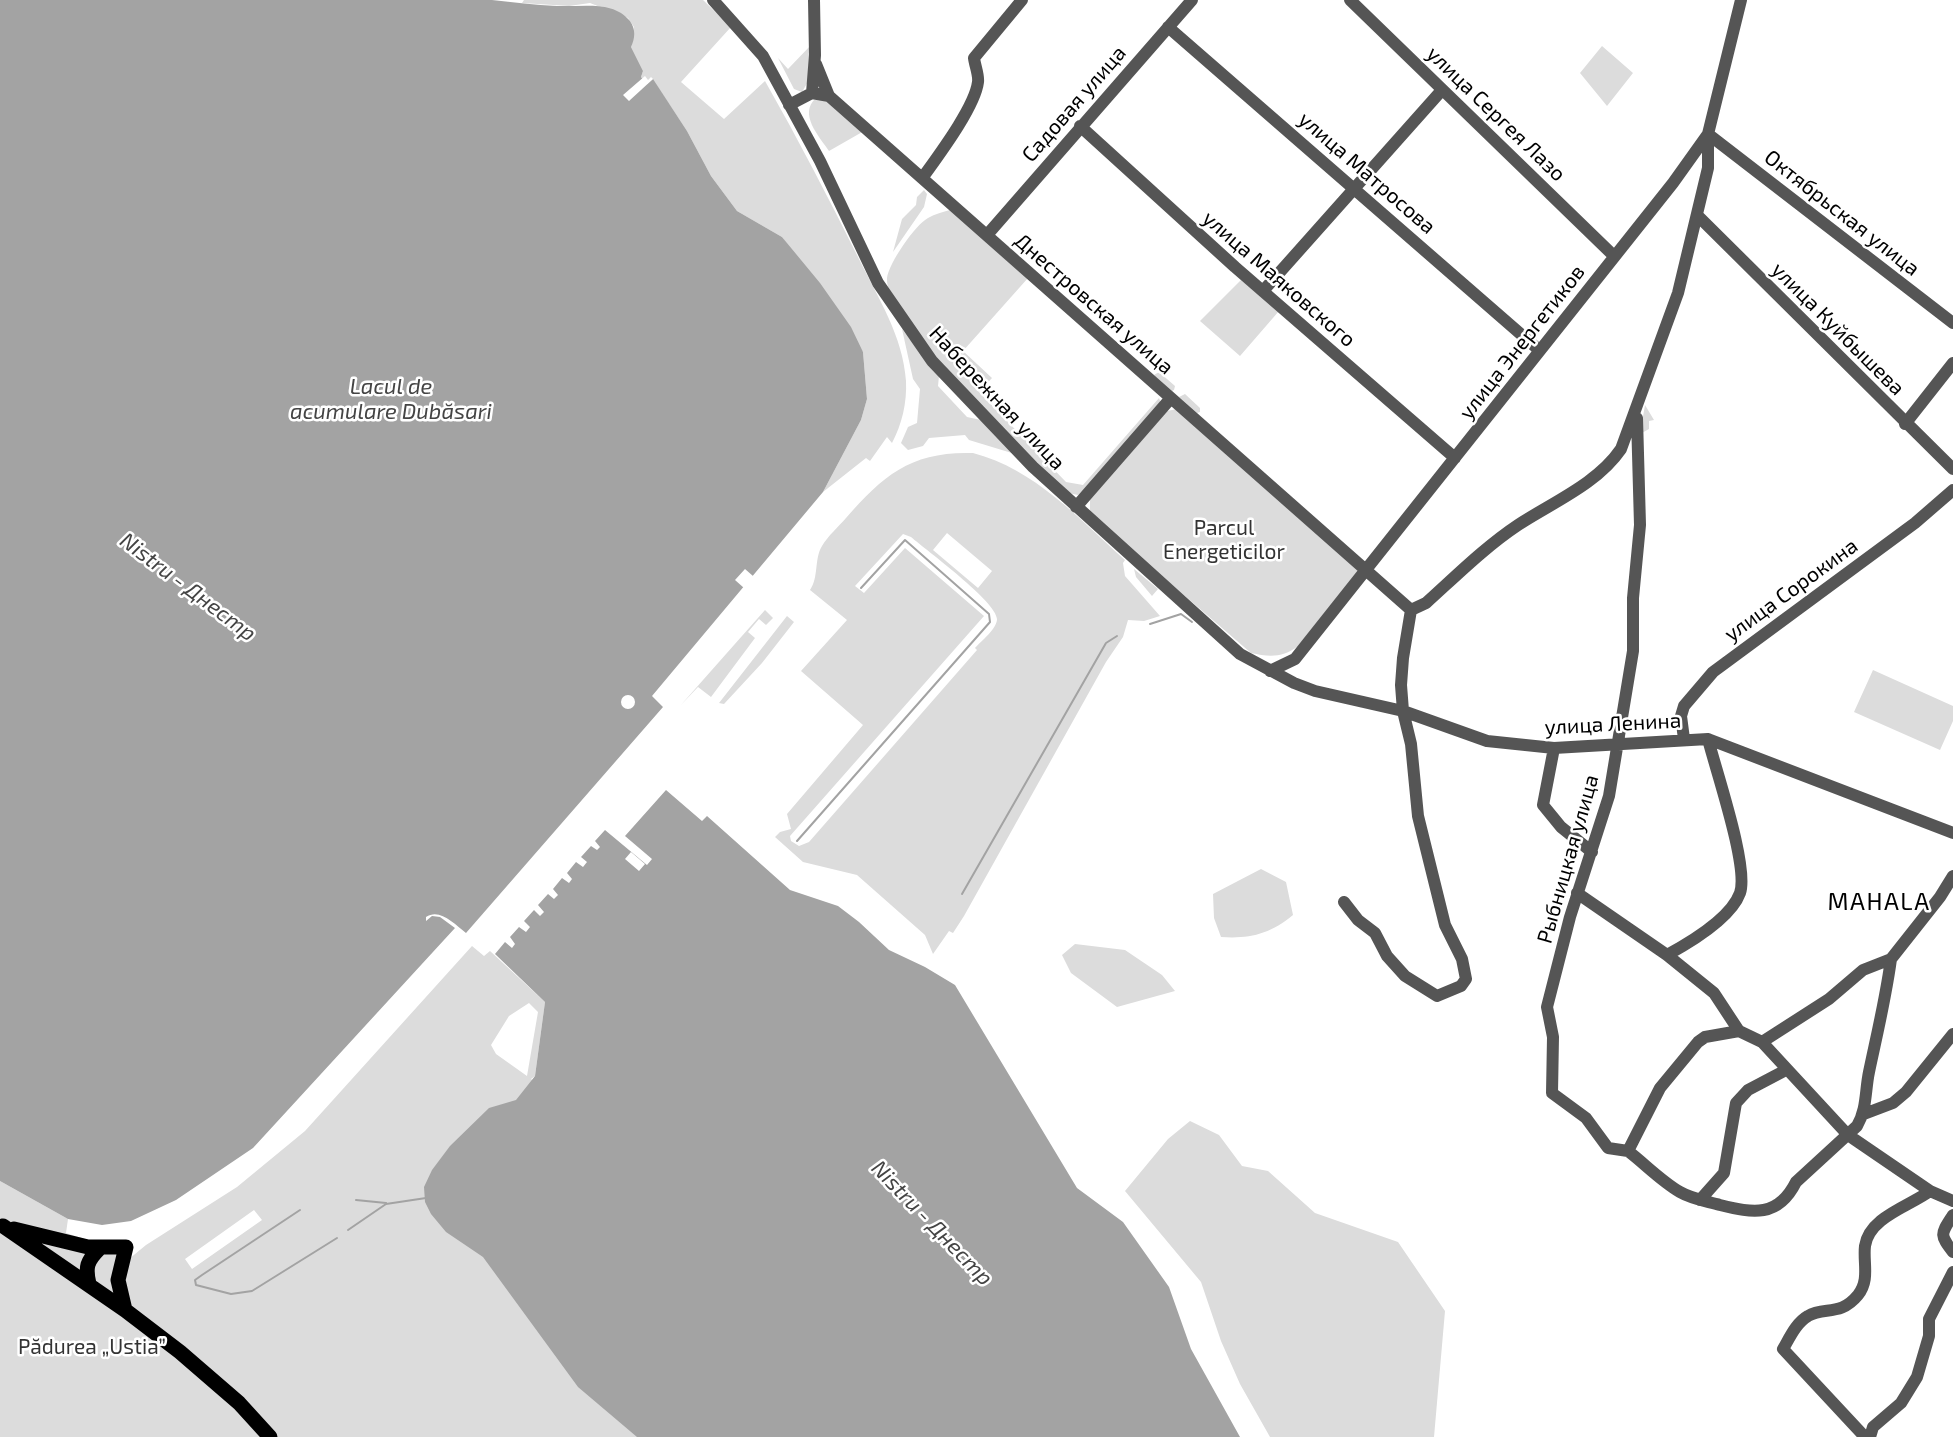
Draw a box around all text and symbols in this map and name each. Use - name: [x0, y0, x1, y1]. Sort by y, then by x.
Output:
- street label: Садовая улица: [1017, 41, 1131, 167]
- street label: улица Сергея Лазо: [1421, 41, 1571, 187]
- street label: улица Матросова: [1293, 107, 1441, 239]
- street label: Октябрьская улица: [1759, 145, 1925, 281]
- street label: улица Маяковского: [1197, 206, 1361, 352]
- street label: Днестровская улица: [1009, 228, 1179, 380]
- street label: улица Куйбышева: [1766, 257, 1910, 401]
- street label: улица Энергетиков: [1454, 260, 1590, 424]
- street label: Набережная улица: [924, 321, 1070, 475]
- water label: Lacul de acumulare Dubăsari: [290, 374, 492, 426]
- park label: Parcul Energeticilor: [1163, 515, 1285, 565]
- water label: Nistru - Днестр: [115, 527, 261, 647]
- street label: улица Сорокина: [1719, 533, 1863, 647]
- street label: улица Ленина: [1544, 708, 1682, 740]
- street label: Рыбницкая улица: [1532, 772, 1604, 946]
- district label: MAHALA: [1827, 888, 1931, 916]
- water label: Nistru - Днестр: [866, 1155, 998, 1291]
- park label: Pădurea „Ustia”: [18, 1334, 166, 1360]

